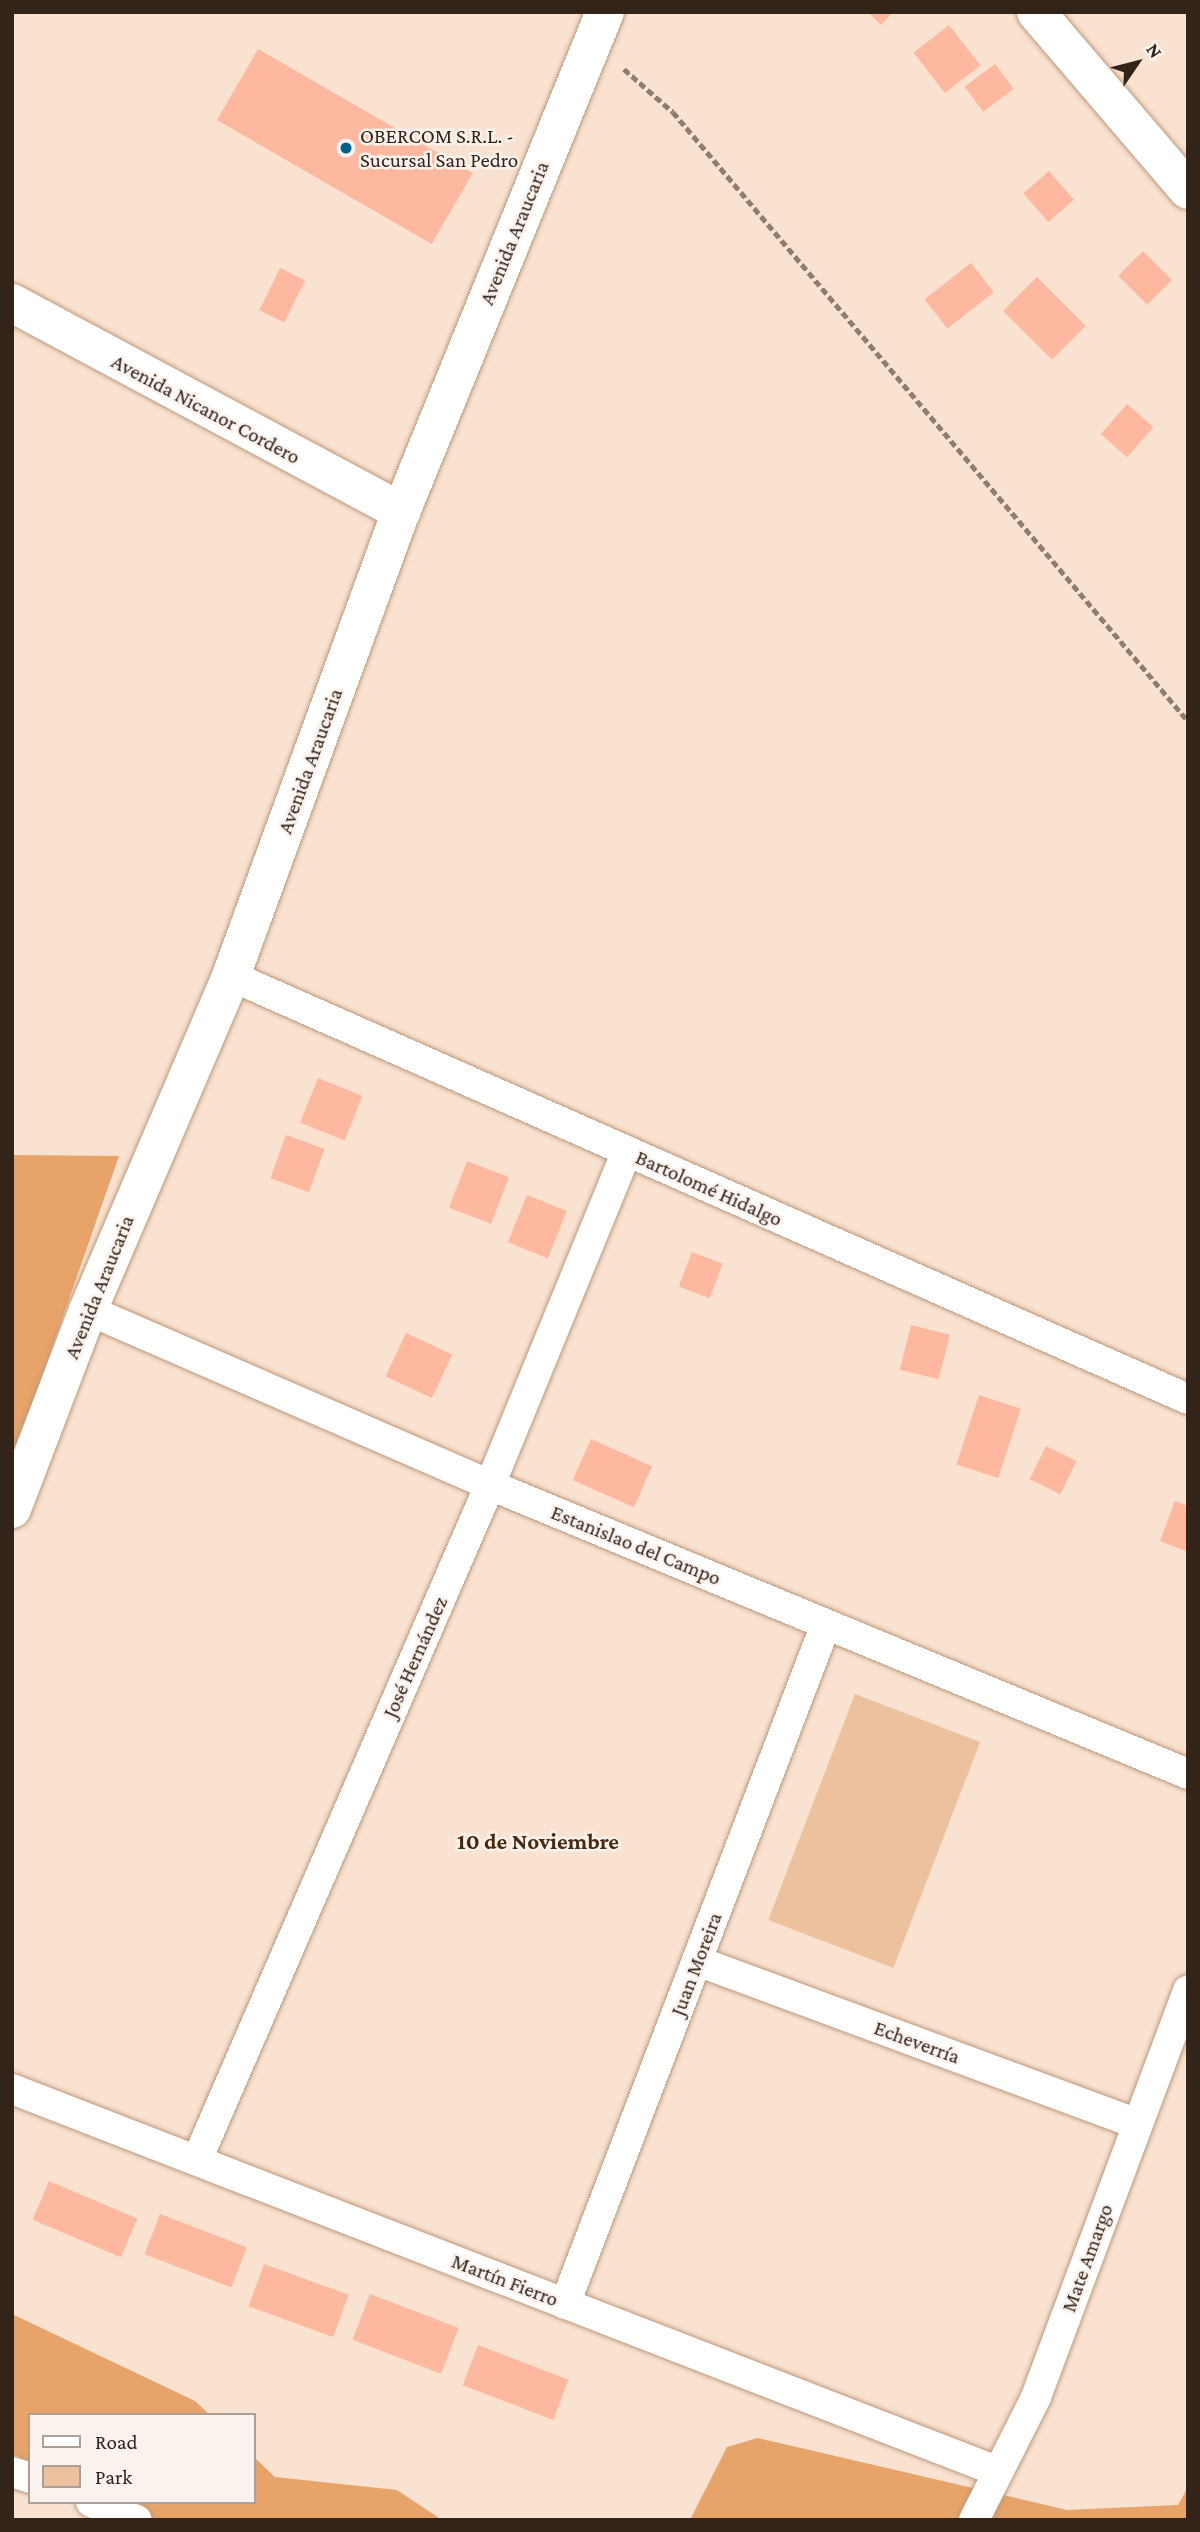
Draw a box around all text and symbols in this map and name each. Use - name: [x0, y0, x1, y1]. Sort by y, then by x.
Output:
- north arrow: [1102, 28, 1172, 98]
- text: N: [1142, 39, 1167, 62]
- place label: OBERCOM S.R.L. - Sucursal San Pedro: [360, 123, 518, 173]
- marker: OBERCOM S.R.L. - Sucursal San Pedro: [338, 140, 354, 156]
- street label: Avenida Araucaria: [474, 158, 554, 308]
- street label: Avenida Nicanor Cordero: [107, 349, 305, 469]
- street label: Avenida Araucaria: [272, 685, 348, 837]
- street label: Bartolomé Hidalgo: [632, 1144, 786, 1232]
- street label: Avenida Araucaria: [59, 1212, 139, 1362]
- street label: Estanislao del Campo: [547, 1499, 725, 1591]
- street label: José Hernández: [377, 1593, 453, 1721]
- district label: 10 de Noviembre: [457, 1827, 619, 1855]
- street label: Juan Moreira: [665, 1909, 727, 2019]
- street label: Echeverría: [871, 2015, 963, 2069]
- street label: Mate Amargo: [1056, 2200, 1118, 2316]
- street label: Martín Fierro: [448, 2248, 562, 2312]
- legend: [28, 2413, 256, 2504]
- text: Road: [95, 2430, 138, 2454]
- text: Park: [95, 2465, 132, 2489]

